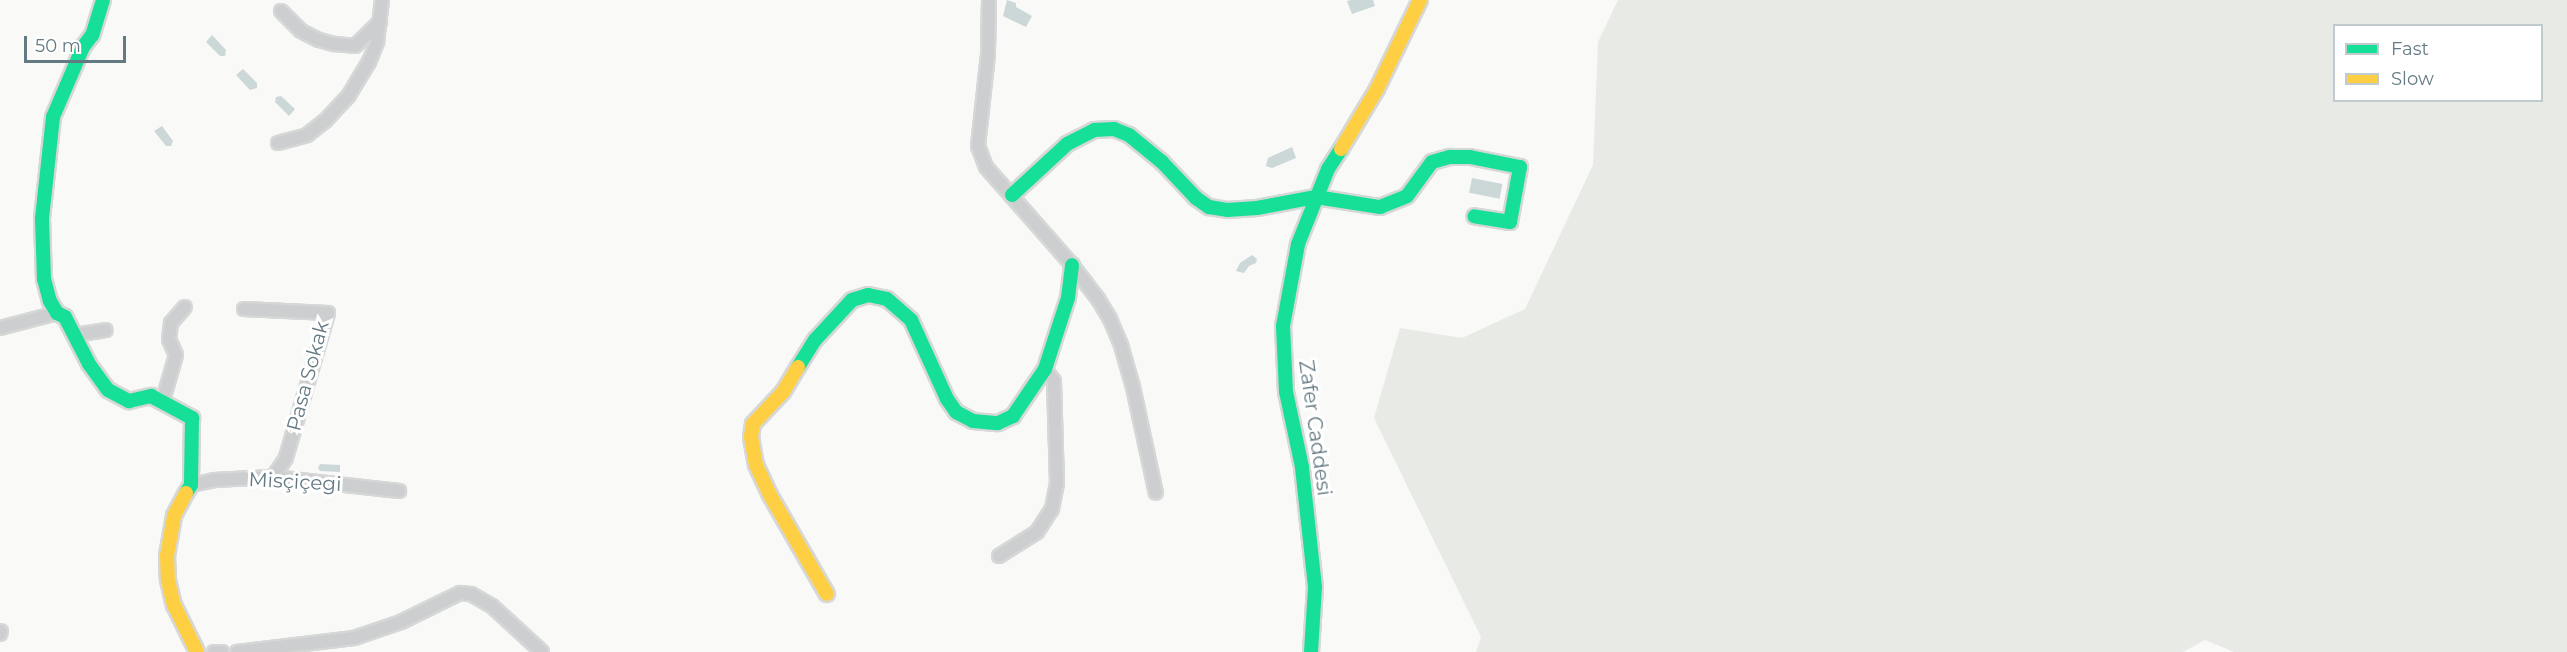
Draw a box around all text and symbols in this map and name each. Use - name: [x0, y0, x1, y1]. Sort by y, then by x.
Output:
- scale bar: [27, 24, 129, 62]
- legend: [2333, 24, 2543, 102]
- text: 50 m: [35, 35, 81, 57]
- text: Fast: [2391, 38, 2429, 60]
- text: Slow: [2391, 68, 2434, 90]
- street label: Pasa Sokak: [282, 318, 334, 434]
- street label: Zafer Caddesi: [1294, 359, 1336, 497]
- street label: Misçiçegi: [248, 468, 342, 496]

